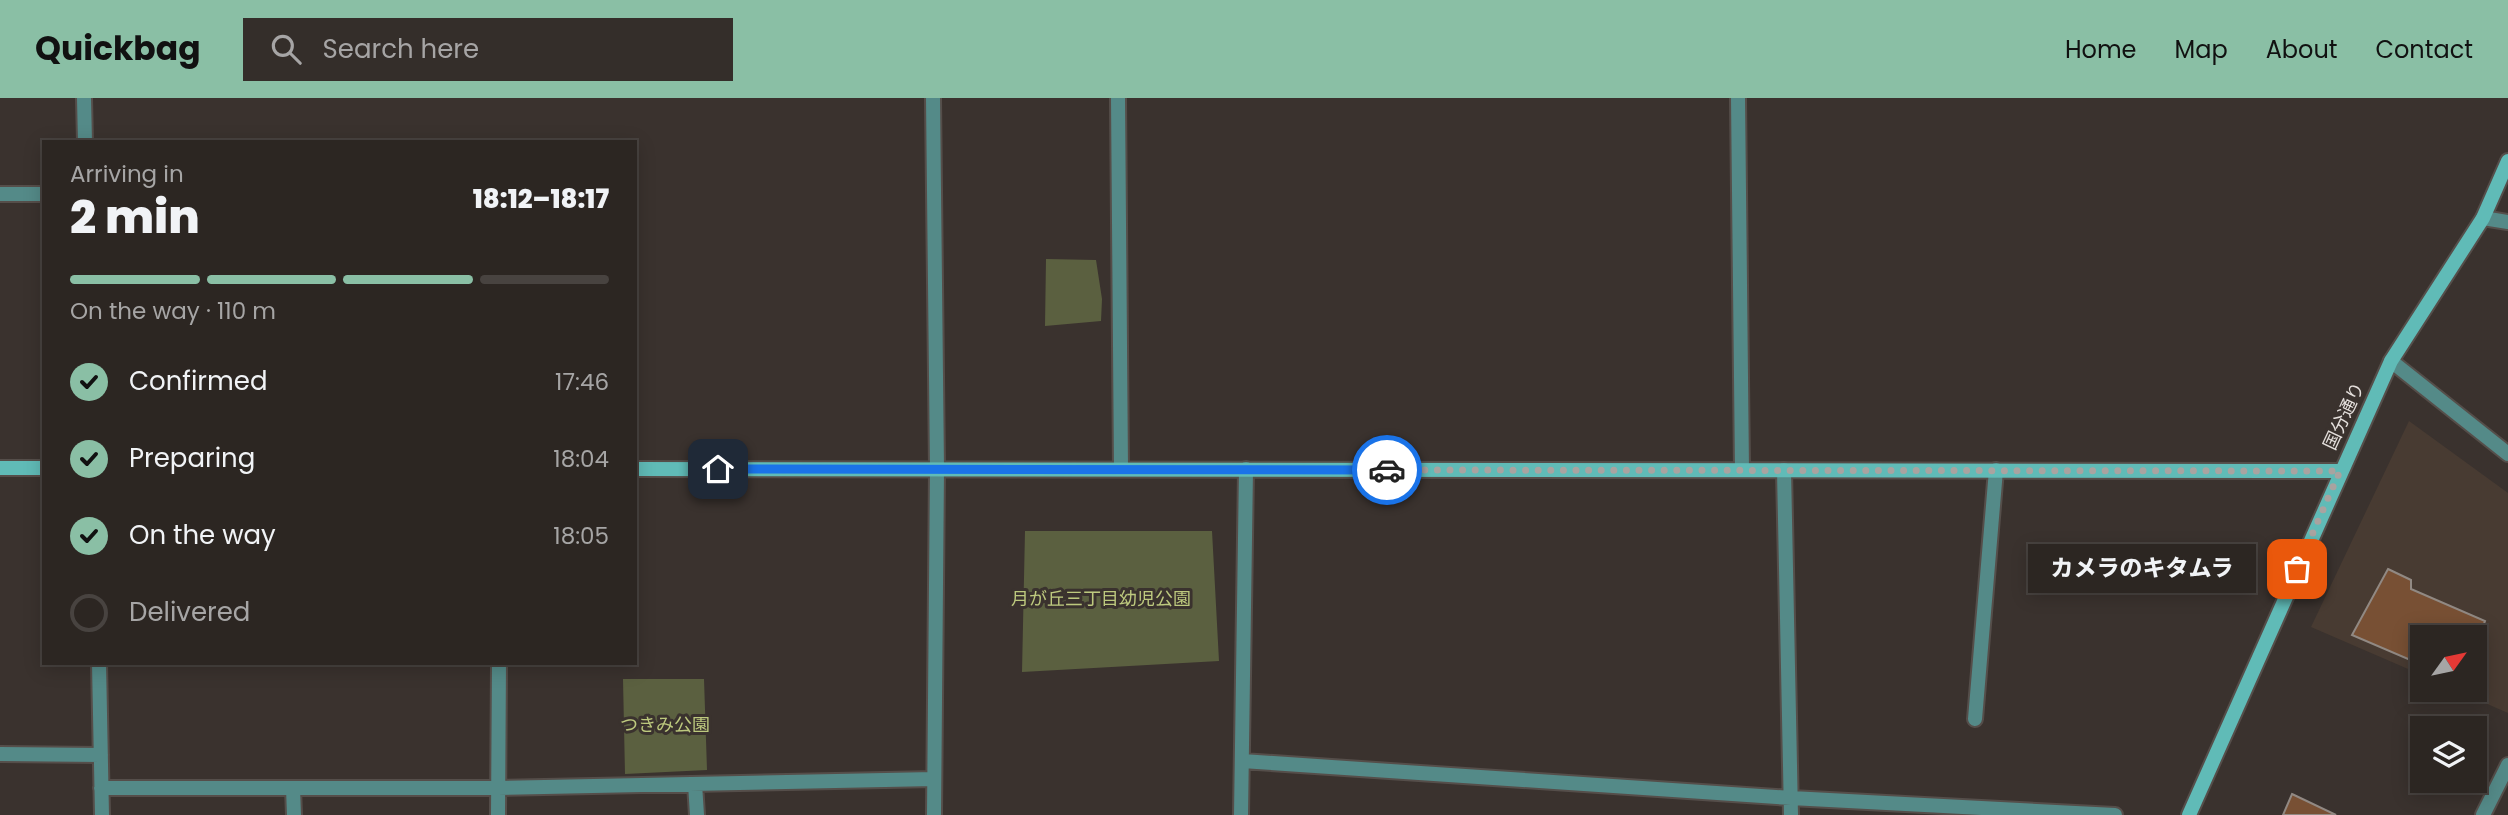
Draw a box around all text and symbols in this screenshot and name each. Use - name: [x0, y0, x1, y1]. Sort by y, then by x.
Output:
- search box: [243, 18, 733, 81]
- text: Quickbag: [35, 25, 201, 72]
- icon: search: [267, 30, 305, 68]
- text: Search here: [323, 31, 479, 67]
- text: Home: [2065, 33, 2137, 66]
- text: Map: [2175, 33, 2228, 66]
- text: About: [2266, 33, 2337, 66]
- text: Contact: [2375, 33, 2473, 66]
- text: Arriving in: [70, 158, 184, 190]
- text: 18:12–18:17: [473, 181, 609, 217]
- text: 2 min: [70, 185, 200, 249]
- text: On the way · 110 m: [70, 295, 276, 327]
- icon: check: [70, 363, 108, 401]
- text: Confirmed: [129, 363, 267, 399]
- text: 17:46: [555, 366, 609, 398]
- street label: 国分通り: [2317, 378, 2370, 454]
- courier: [1352, 435, 1422, 505]
- pin: [688, 439, 748, 499]
- icon: check: [70, 440, 108, 478]
- text: Preparing: [129, 440, 255, 476]
- text: 18:04: [553, 443, 609, 475]
- icon: home: [699, 450, 737, 488]
- icon: car: [1368, 451, 1406, 489]
- icon: check: [70, 517, 108, 555]
- text: On the way: [129, 517, 276, 553]
- text: 18:05: [553, 520, 609, 552]
- pin: [2267, 539, 2327, 599]
- callout: カメラのキタムラ: [2028, 545, 2255, 594]
- icon: bag: [2278, 550, 2316, 588]
- text: カメラのキタムラ: [2051, 552, 2233, 584]
- park label: 月が丘三丁目幼児公園: [1011, 586, 1191, 611]
- text: Delivered: [129, 594, 250, 630]
- north arrow: [2410, 625, 2487, 702]
- map controls: [2410, 625, 2487, 793]
- park label: つきみ公園: [620, 712, 710, 737]
- button: layers: [2410, 716, 2487, 793]

